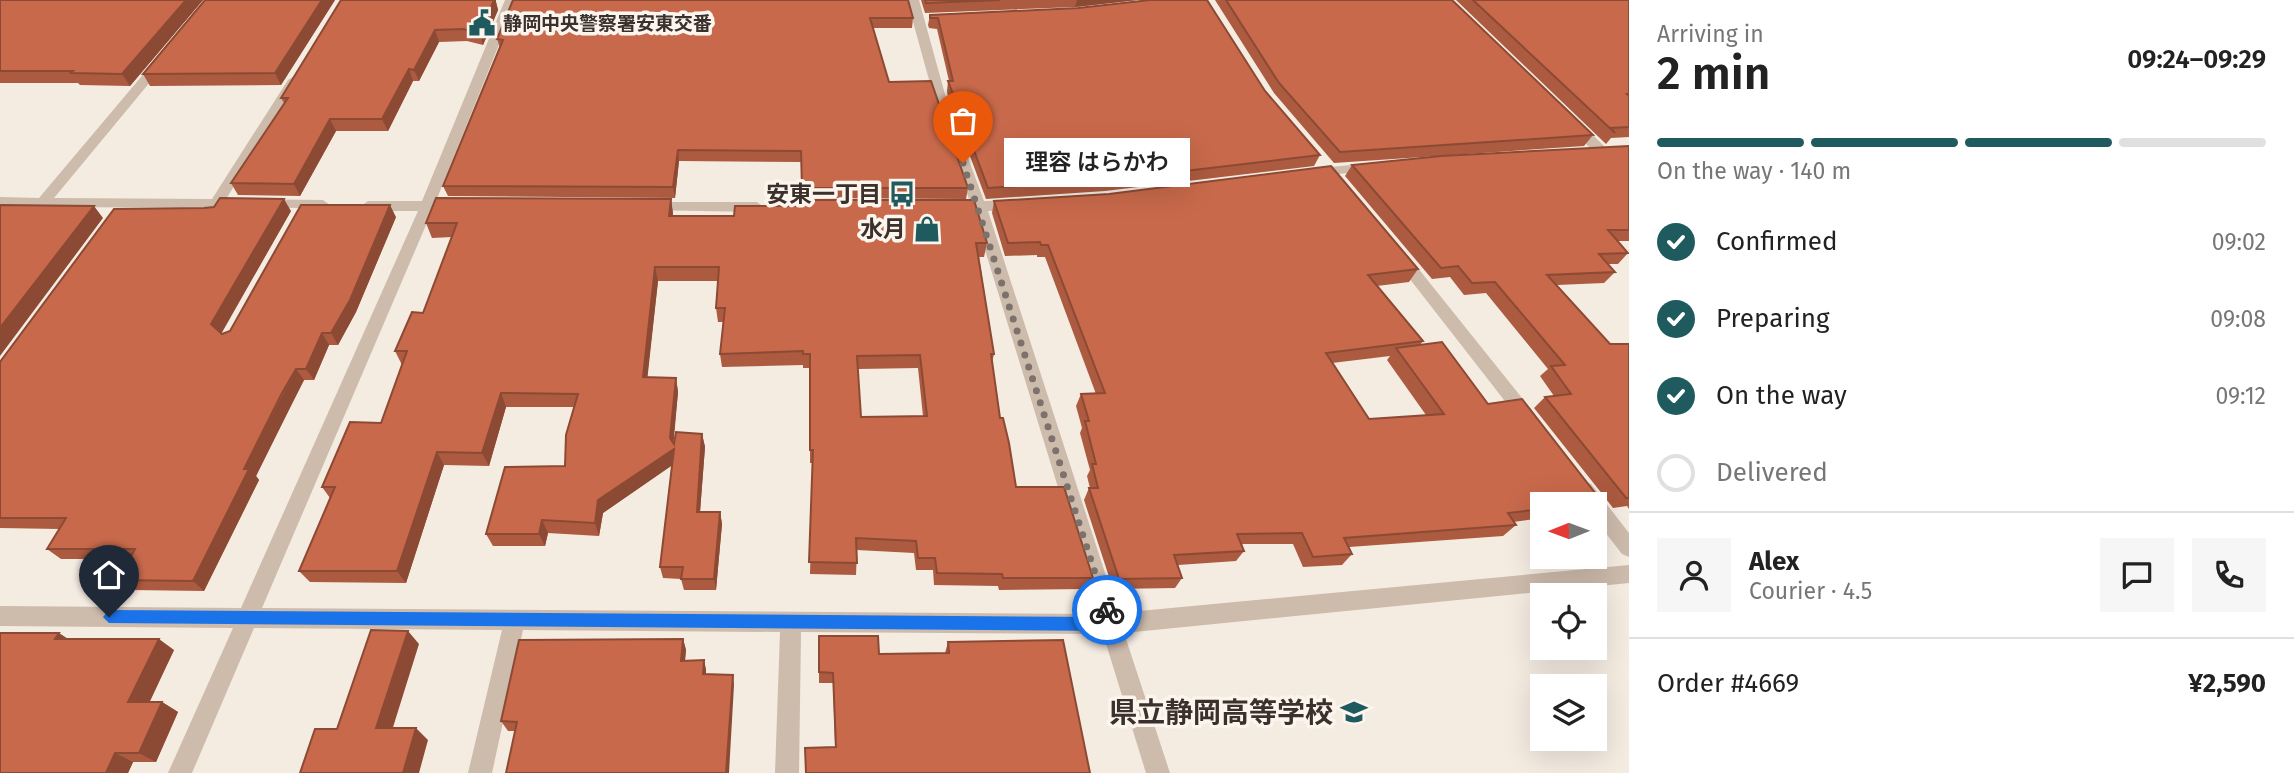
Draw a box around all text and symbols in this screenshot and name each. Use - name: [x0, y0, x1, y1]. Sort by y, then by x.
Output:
- public building icon: 静岡中央警察署安東交番: [467, 8, 497, 38]
- place label: 静岡中央警察署安東交番: [503, 12, 712, 35]
- text: Arriving in: [1657, 20, 1764, 48]
- text: 09:24–09:29: [2127, 44, 2266, 75]
- text: 2 min: [1657, 46, 1770, 101]
- pin: [933, 91, 993, 163]
- icon: bag: [944, 102, 982, 140]
- callout: 理容 はらかわ: [1005, 138, 1190, 188]
- text: 理容 はらかわ: [1025, 148, 1169, 176]
- text: On the way · 140 m: [1657, 157, 1851, 185]
- bus stop icon: 安東一丁目: [887, 179, 917, 209]
- place label: 安東一丁目: [766, 180, 881, 208]
- shop icon: 水月: [912, 214, 942, 244]
- place label: 水月: [860, 215, 906, 243]
- icon: check: [1657, 223, 1695, 261]
- text: Confirmed: [1716, 226, 1837, 257]
- text: 09:02: [2212, 228, 2266, 256]
- icon: check: [1657, 300, 1695, 338]
- text: Preparing: [1716, 303, 1829, 334]
- text: 09:08: [2210, 305, 2266, 333]
- icon: check: [1657, 377, 1695, 415]
- text: On the way: [1716, 380, 1847, 411]
- text: 09:12: [2215, 382, 2266, 410]
- text: Delivered: [1716, 457, 1828, 488]
- north arrow: [1530, 492, 1606, 569]
- map controls: [1530, 492, 1607, 751]
- button: person: [1657, 538, 1731, 612]
- button: chat: [2100, 538, 2174, 612]
- button: phone: [2192, 538, 2266, 612]
- pin: [79, 545, 139, 617]
- text: Alex: [1749, 546, 1799, 577]
- icon: home: [90, 556, 128, 594]
- courier: [1072, 575, 1142, 645]
- text: Courier · 4.5: [1749, 577, 1872, 605]
- button: locate: [1530, 583, 1607, 660]
- icon: bike: [1088, 591, 1126, 629]
- text: Order #4669: [1657, 668, 1799, 699]
- text: ¥2,590: [2188, 668, 2266, 699]
- button: layers: [1530, 674, 1607, 751]
- place label: 県立静岡高等学校: [1109, 696, 1333, 729]
- school or university icon: 県立静岡高等学校: [1339, 697, 1369, 727]

